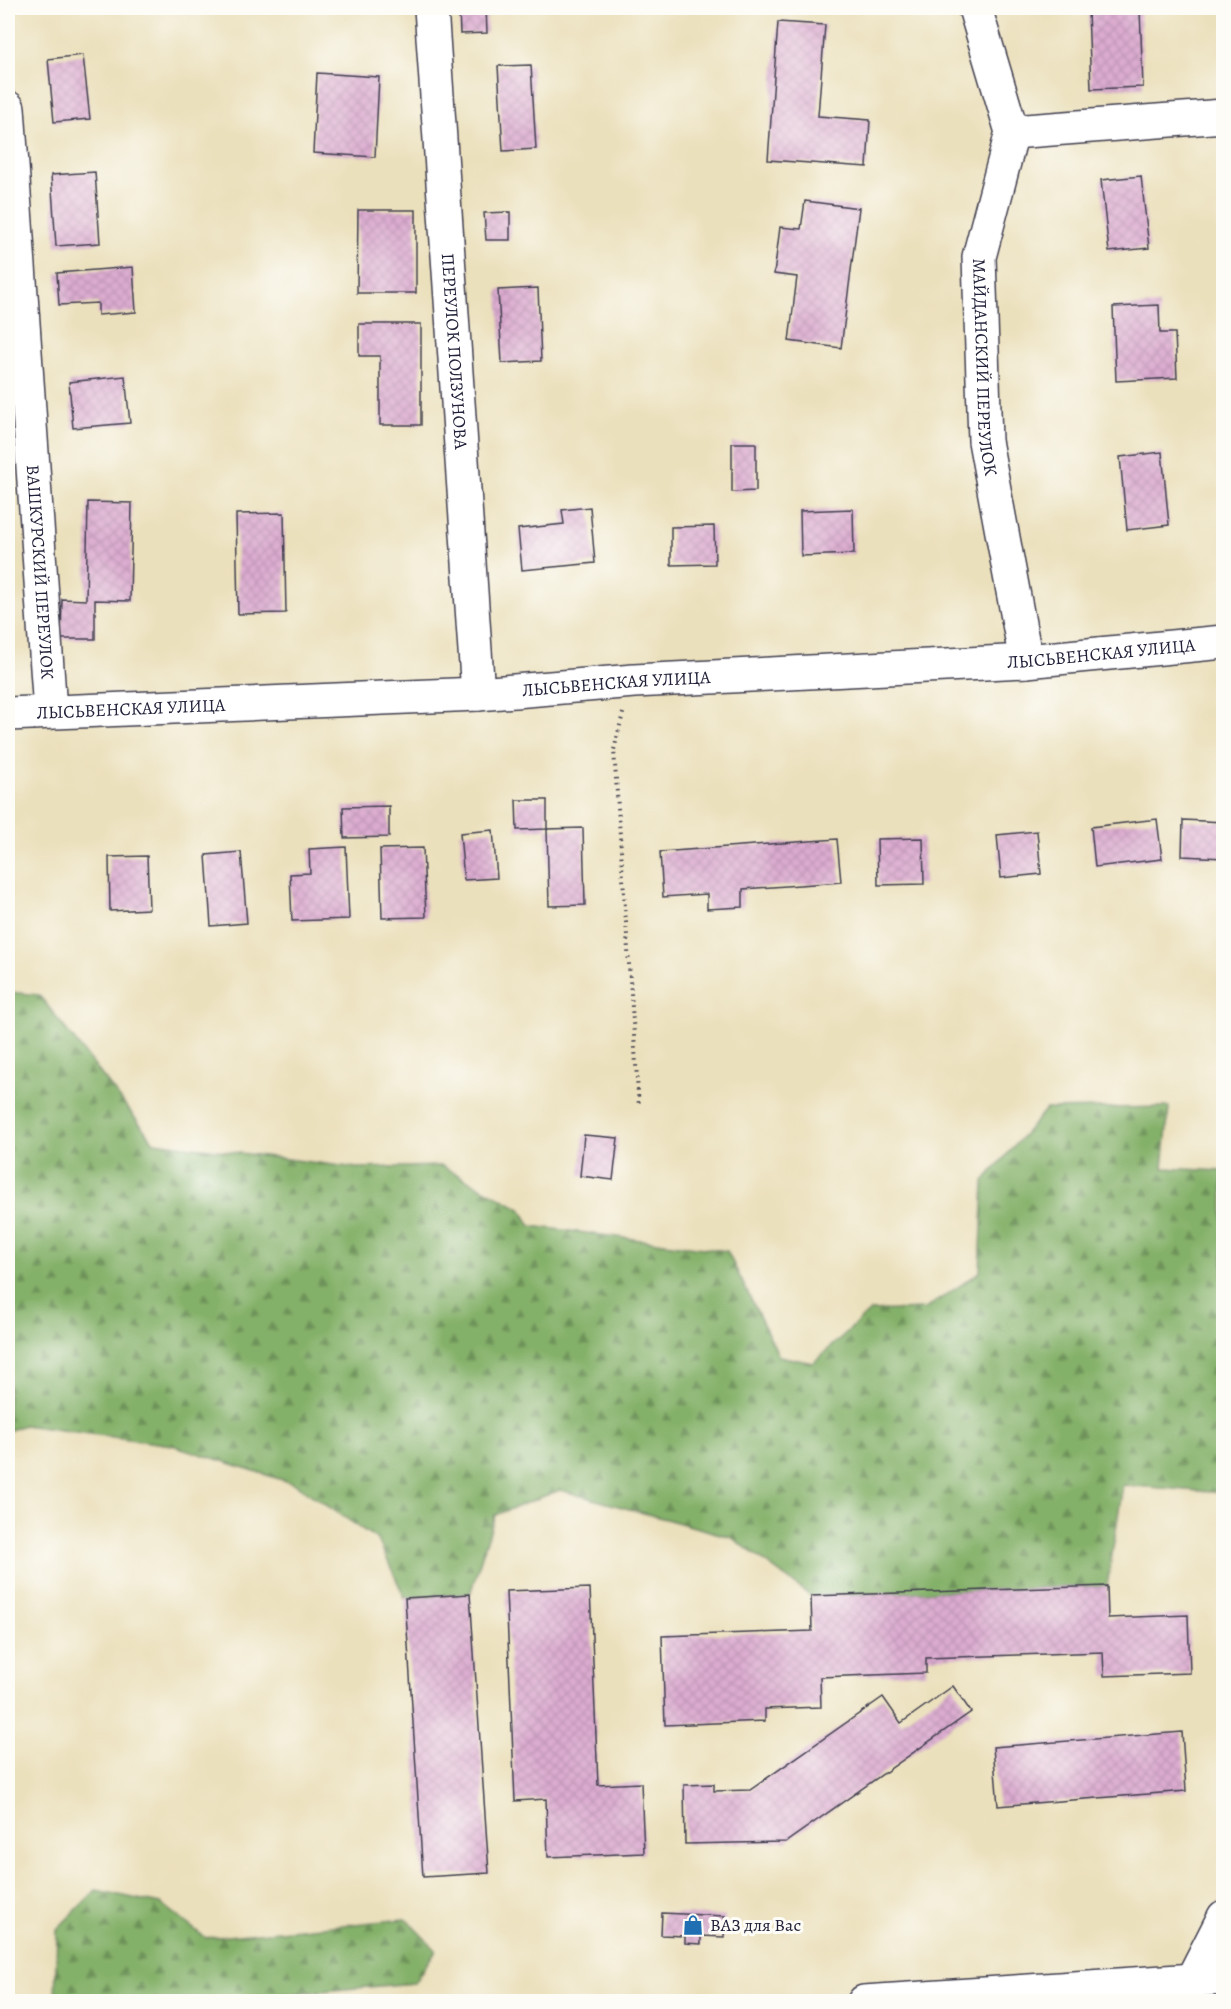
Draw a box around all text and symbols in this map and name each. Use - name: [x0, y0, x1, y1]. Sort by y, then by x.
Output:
- street label: ПЕРЕУЛОК ПОЛЗУНОВА: [436, 252, 473, 451]
- street label: МАЙДАНСКИЙ ПЕРЕУЛОК: [967, 258, 1003, 478]
- street label: ВАШКУРСКИЙ ПЕРЕУЛОК: [21, 464, 60, 680]
- street label: ЛЫСЬВЕНСКАЯ УЛИЦА: [1006, 633, 1197, 674]
- street label: ЛЫСЬВЕНСКАЯ УЛИЦА: [521, 665, 712, 702]
- street label: ЛЫСЬВЕНСКАЯ УЛИЦА: [36, 693, 226, 725]
- shop icon: ВАЗ для Вас: [681, 1913, 705, 1937]
- place label: ВАЗ для Вас: [710, 1913, 801, 1937]

